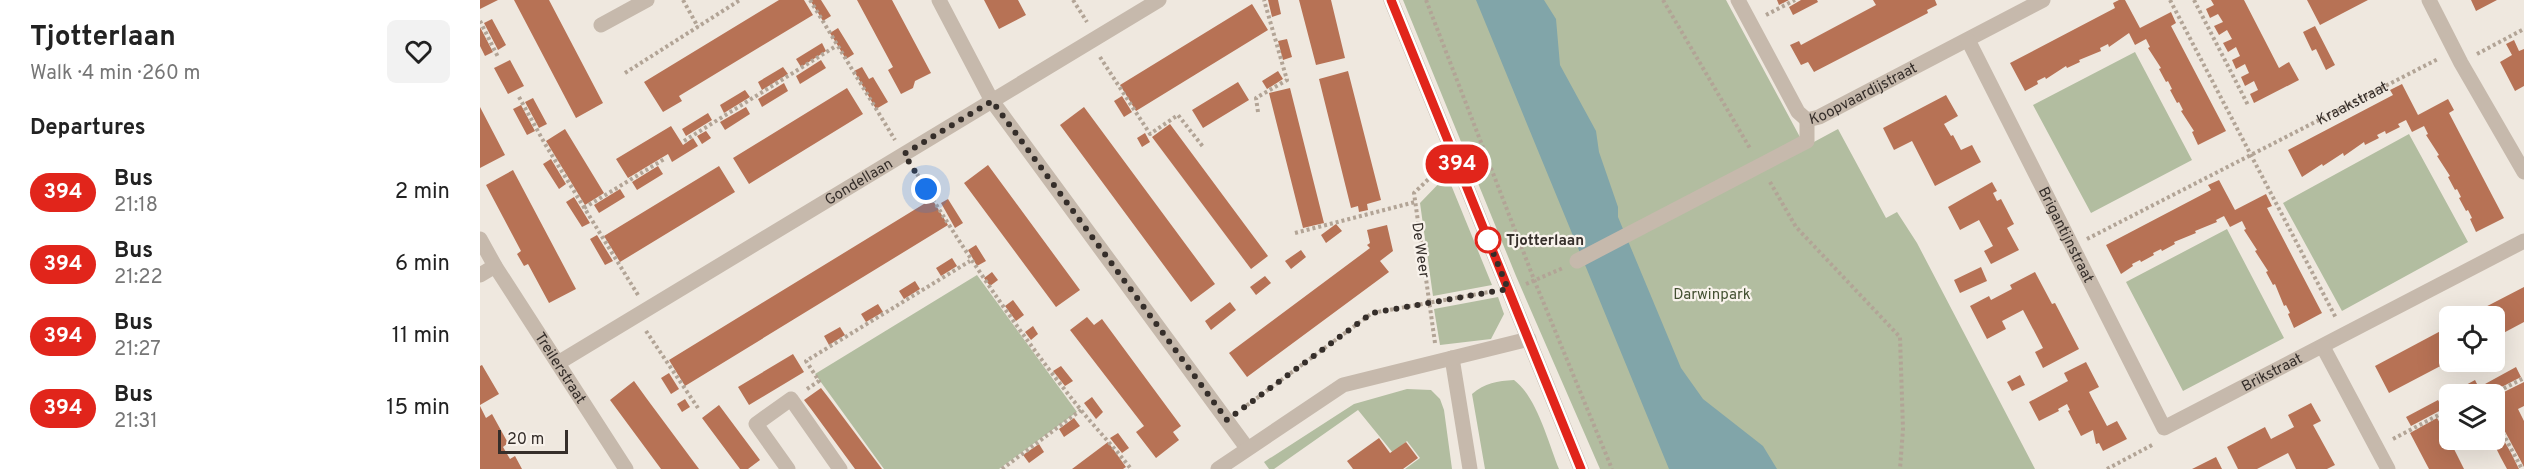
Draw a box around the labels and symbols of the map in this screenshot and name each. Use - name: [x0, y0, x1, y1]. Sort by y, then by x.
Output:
- street label: Koopvaardijstraat: [1807, 59, 1921, 130]
- street label: Kraakstraat: [2314, 78, 2392, 131]
- line badge: 394: [1422, 144, 1492, 184]
- street label: Gondellaan: [822, 155, 897, 211]
- your location: [911, 174, 941, 204]
- street label: Brigantijnstraat: [2033, 184, 2097, 286]
- street label: De Weer: [1406, 221, 1433, 279]
- marker: Tjotterlaan: [1475, 227, 1501, 253]
- place label: Tjotterlaan: [1506, 232, 1584, 251]
- park label: Darwinpark: [1673, 286, 1751, 305]
- street label: Treilerstraat: [529, 329, 589, 408]
- street label: Brikstraat: [2239, 350, 2306, 397]
- scale bar: [498, 427, 568, 454]

